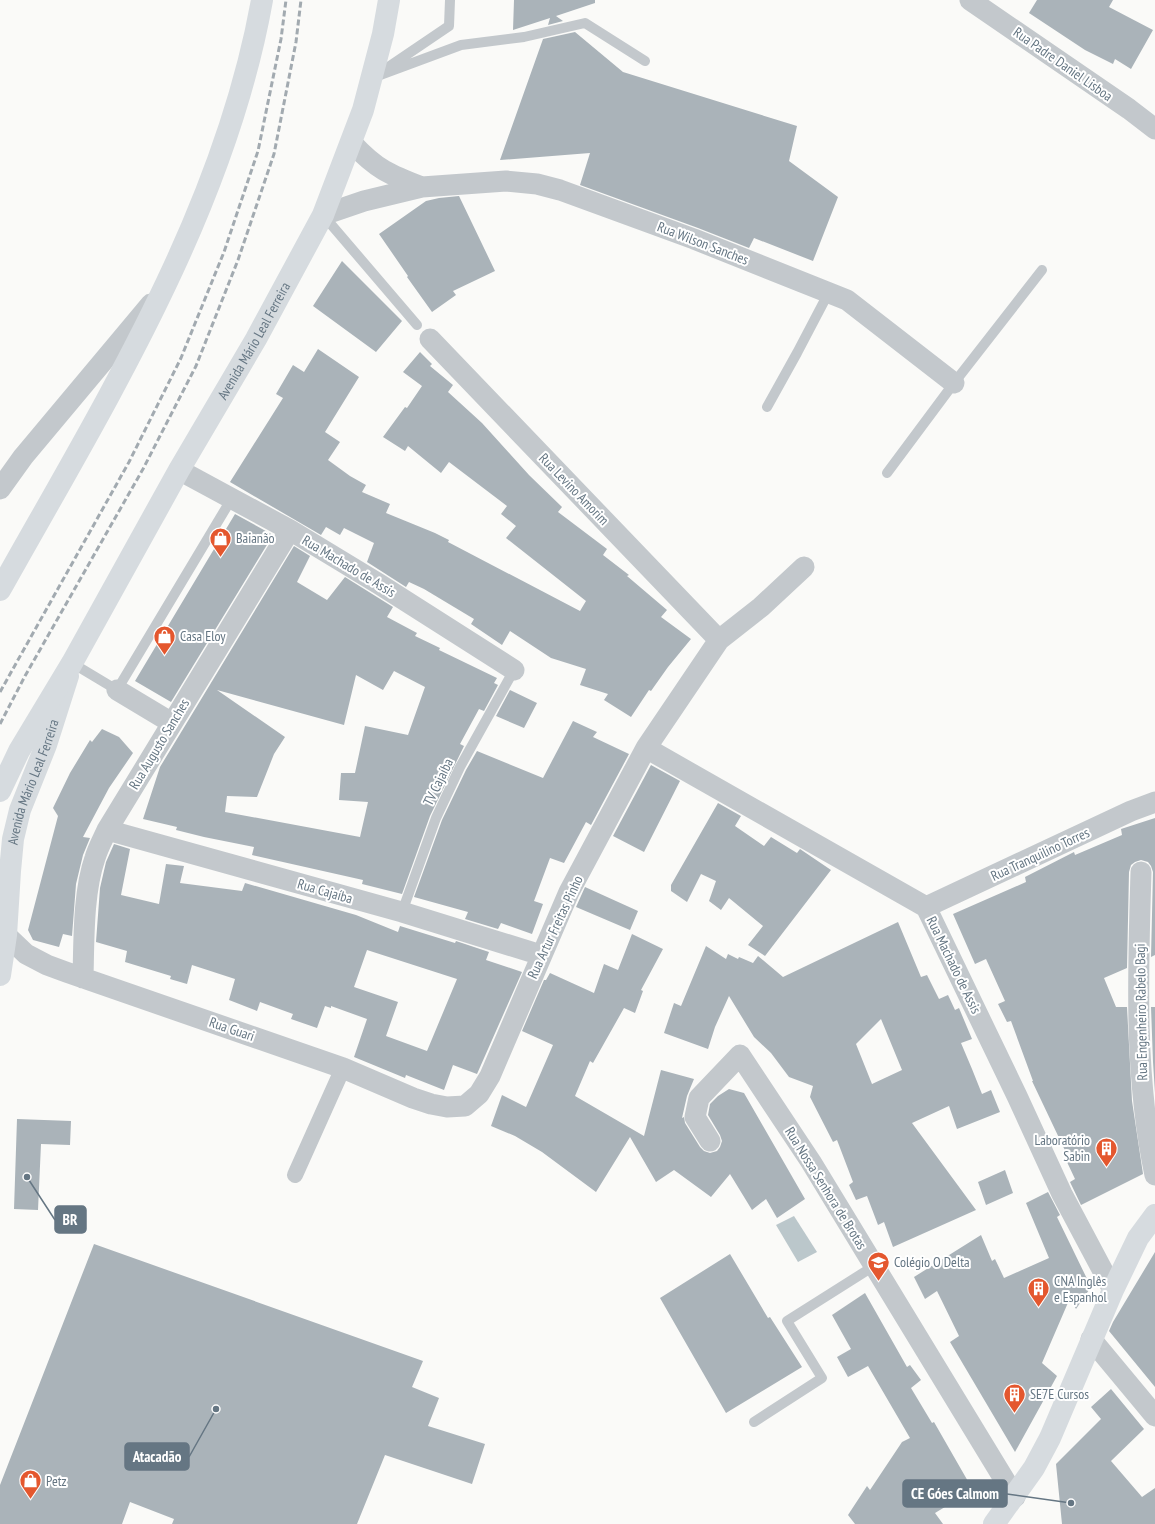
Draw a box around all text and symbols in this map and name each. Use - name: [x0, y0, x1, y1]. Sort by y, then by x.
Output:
- street label: Rua Padre Daniel Lisboa: [1010, 23, 1116, 105]
- street label: Rua Wilson Sanches: [655, 217, 751, 269]
- street label: Avenida Mário Leal Ferreira: [213, 279, 294, 403]
- street label: Rua Levino Amorim: [535, 449, 613, 529]
- shop icon: Baianão: [208, 525, 234, 558]
- place label: Baianão: [236, 529, 275, 547]
- street label: Rua Machado de Assis: [299, 531, 399, 601]
- shop icon: Casa Eloy: [151, 623, 177, 656]
- place label: Casa Eloy: [180, 627, 226, 645]
- street label: Rua Augusto Sanches: [125, 695, 193, 793]
- street label: Avenida Mário Leal Ferreira: [3, 717, 63, 846]
- street label: TV Cajaíba: [419, 755, 457, 809]
- street label: Rua Tranquilino Torres: [988, 823, 1093, 885]
- street label: Rua Artur Freitas Pinho: [523, 873, 587, 981]
- street label: Rua Cajaíba: [295, 875, 355, 907]
- street label: Rua Machado de Assis: [923, 913, 985, 1017]
- street label: Rua Engenheiro Rabelo Bagi: [1131, 943, 1151, 1081]
- street label: Rua Guari: [207, 1013, 257, 1045]
- street label: Rua Nossa Senhora de Brotas: [781, 1123, 871, 1253]
- place label: Laboratório Sabin: [1035, 1131, 1090, 1165]
- building icon: Laboratório Sabin: [1093, 1135, 1119, 1168]
- callout: BR: [55, 1206, 86, 1233]
- text: BR: [63, 1210, 78, 1229]
- school or university icon: Colégio O Delta: [865, 1249, 891, 1282]
- place label: Colégio O Delta: [894, 1253, 970, 1271]
- place label: CNA Inglês e Espanhol: [1054, 1272, 1108, 1306]
- building icon: CNA Inglês e Espanhol: [1025, 1276, 1051, 1309]
- building icon: SE7E Cursos: [1001, 1381, 1027, 1414]
- place label: SE7E Cursos: [1030, 1385, 1089, 1403]
- callout: Atacadão: [125, 1443, 189, 1470]
- text: Atacadão: [132, 1447, 182, 1466]
- shop icon: Petz: [18, 1468, 44, 1501]
- place label: Petz: [46, 1472, 67, 1490]
- callout: CE Góes Calmom: [903, 1480, 1007, 1507]
- text: CE Góes Calmom: [911, 1484, 999, 1503]

